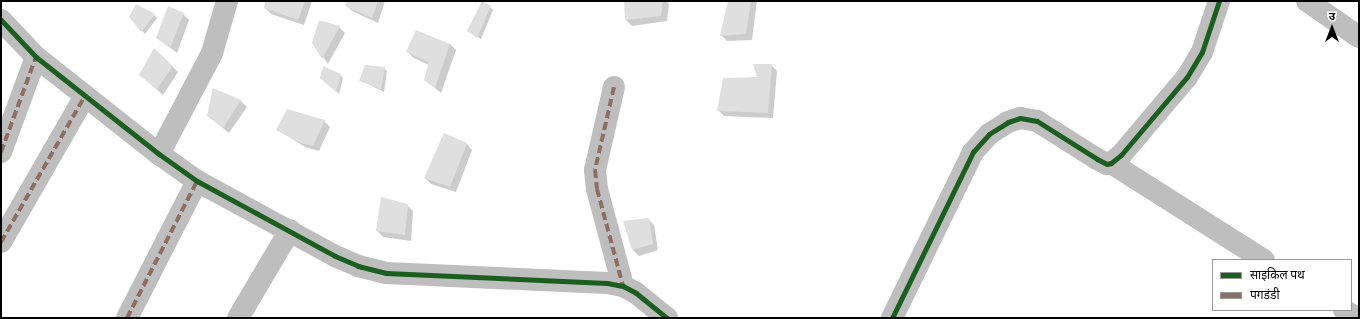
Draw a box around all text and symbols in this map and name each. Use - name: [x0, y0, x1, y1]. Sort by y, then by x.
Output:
- north arrow: [1312, 8, 1352, 48]
- text: उ: [1329, 9, 1335, 23]
- legend: [1212, 259, 1352, 311]
- text: साइकिल पथ: [1250, 267, 1305, 283]
- text: पगडंडी: [1250, 287, 1280, 303]

